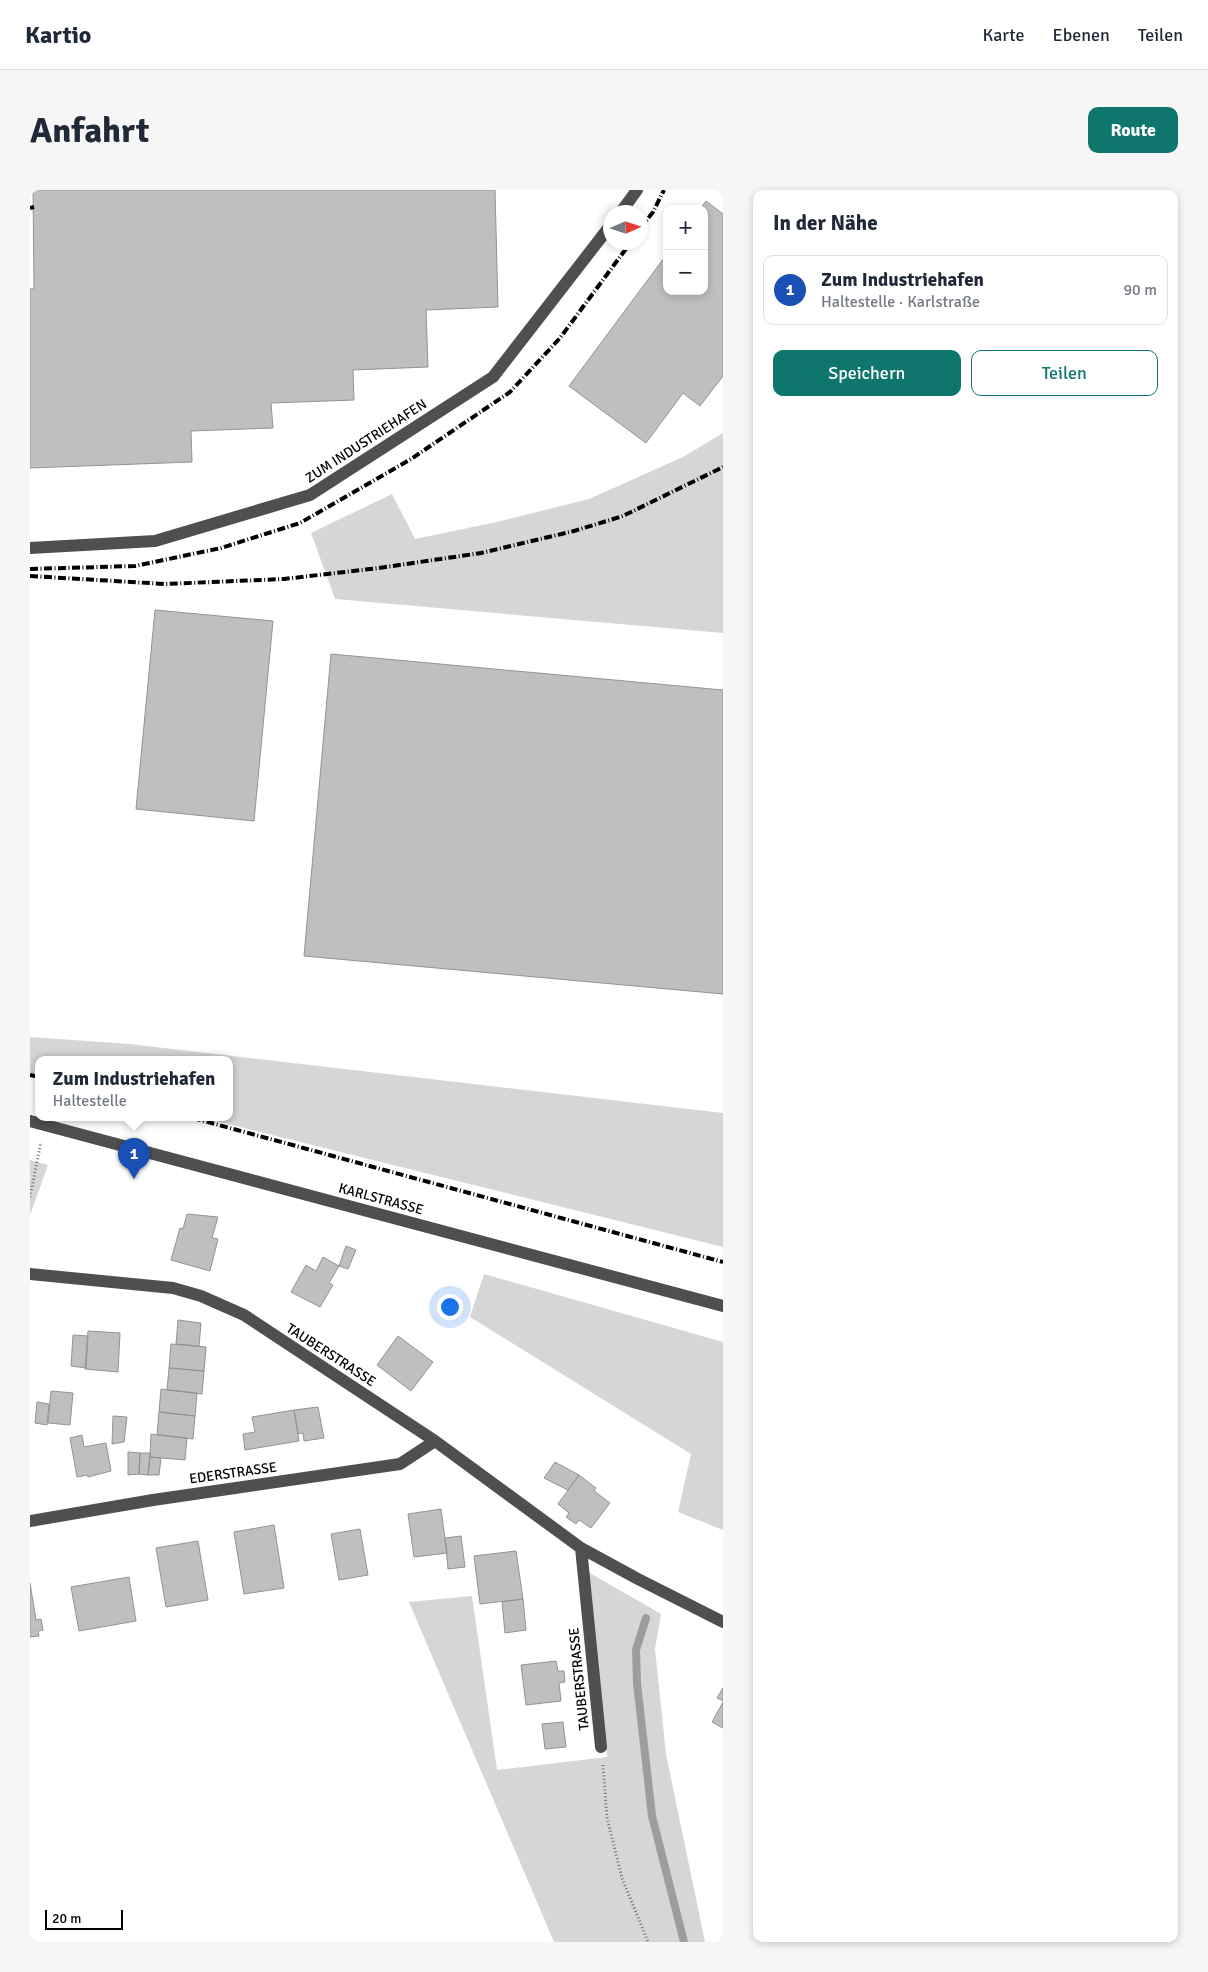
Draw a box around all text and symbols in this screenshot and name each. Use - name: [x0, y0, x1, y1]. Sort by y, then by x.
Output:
- text: Kartio: [25, 20, 91, 50]
- text: Karte: [982, 24, 1024, 46]
- text: Ebenen: [1052, 24, 1110, 46]
- text: Teilen: [1138, 24, 1183, 46]
- button: Route: [1088, 107, 1178, 153]
- text: Anfahrt: [30, 109, 149, 152]
- north arrow: [603, 205, 648, 250]
- map controls: [663, 205, 708, 295]
- button: +: [663, 205, 708, 250]
- text: In der Nähe: [773, 210, 878, 236]
- button: −: [663, 250, 708, 295]
- text: Zum Industriehafen: [821, 268, 984, 292]
- text: 1: [786, 280, 794, 300]
- text: 90 m: [1123, 280, 1157, 300]
- text: Haltestelle · Karlstraße: [821, 292, 980, 312]
- button: Speichern: [773, 350, 961, 396]
- button: Teilen: [971, 350, 1158, 396]
- street label: ZUM INDUSTRIEHAFEN: [302, 395, 430, 487]
- popup: [35, 1056, 233, 1121]
- text: Zum Industriehafen: [53, 1067, 215, 1091]
- text: Haltestelle: [53, 1091, 127, 1111]
- pin: 1: [118, 1138, 150, 1179]
- street label: KARLSTRASSE: [337, 1180, 425, 1219]
- your location: [437, 1294, 463, 1320]
- street label: TAUBERSTRASSE: [283, 1320, 379, 1390]
- street label: EDERSTRASSE: [188, 1458, 278, 1488]
- street label: TAUBERSTRASSE: [565, 1627, 593, 1731]
- scale bar: [45, 1907, 122, 1930]
- text: 20 m: [52, 1910, 81, 1927]

